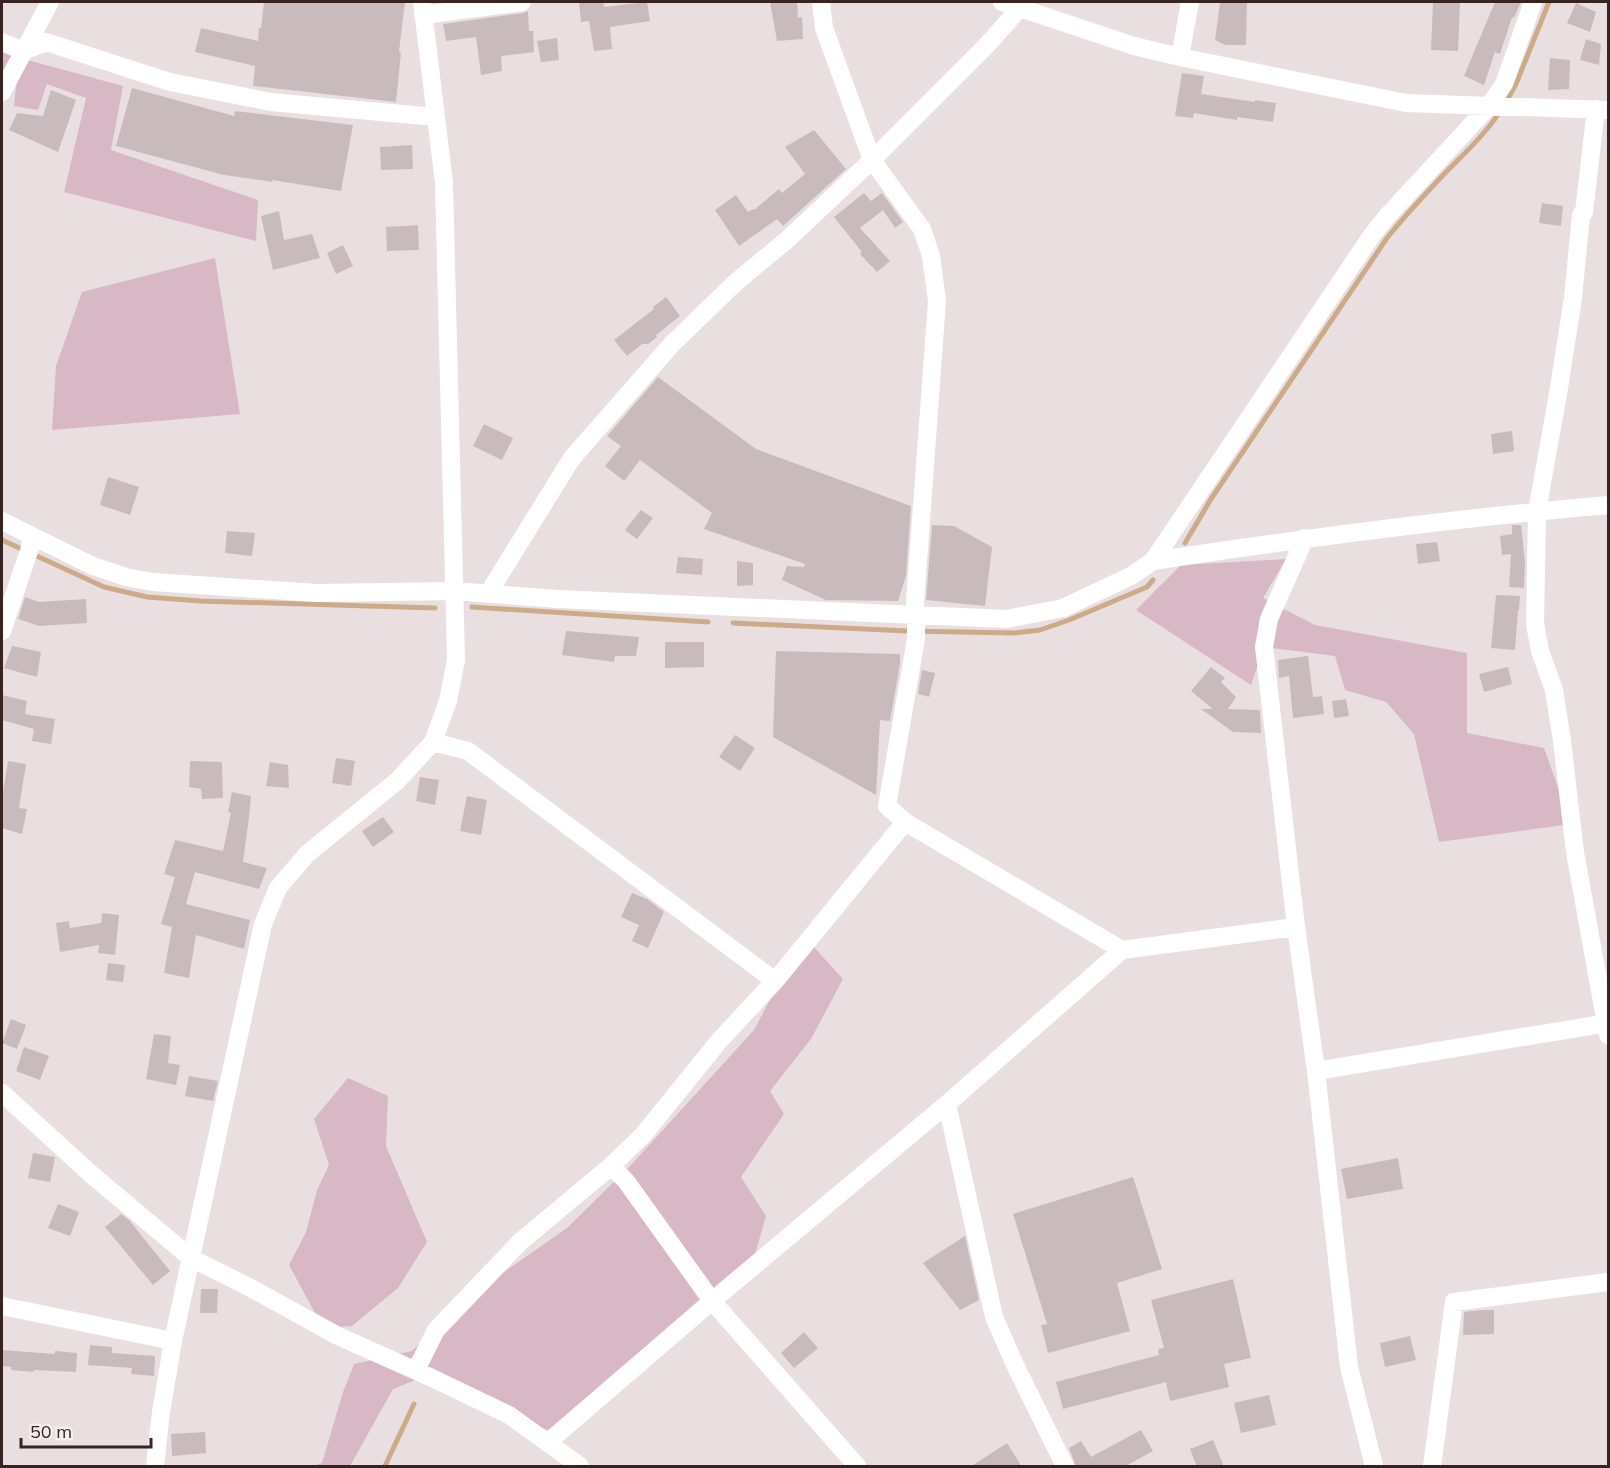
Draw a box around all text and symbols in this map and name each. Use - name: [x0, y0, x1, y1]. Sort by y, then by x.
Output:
- scale bar: [21, 1411, 152, 1449]
- text: 50 m: [30, 1420, 72, 1443]

